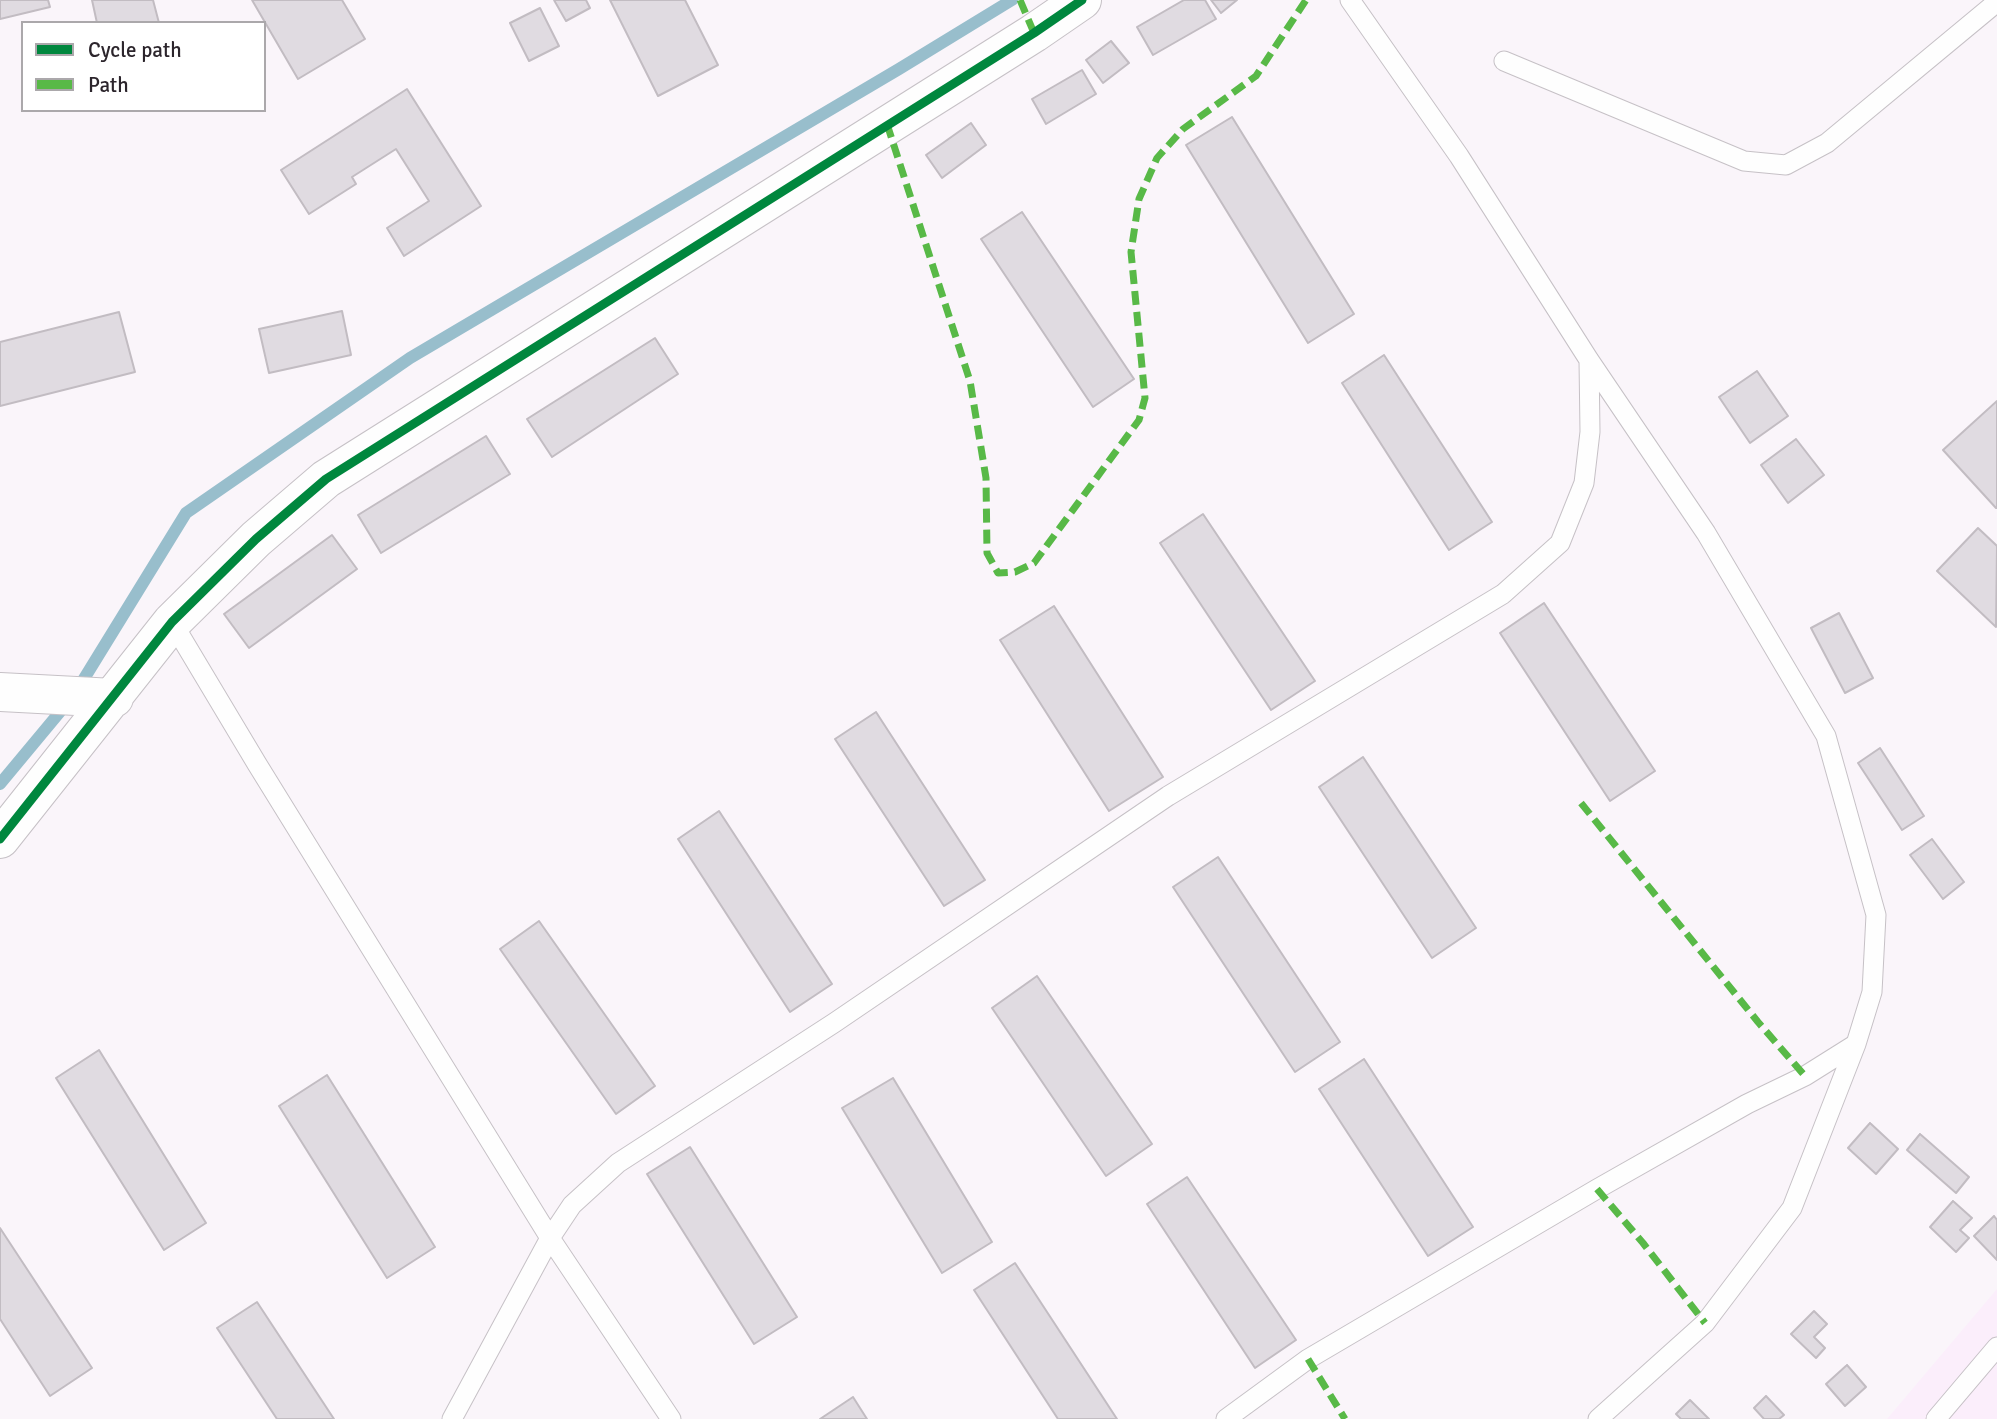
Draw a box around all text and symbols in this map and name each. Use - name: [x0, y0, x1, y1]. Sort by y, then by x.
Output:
- legend: [21, 21, 266, 112]
- text: Cycle path: [88, 37, 182, 63]
- text: Path: [88, 72, 129, 98]

